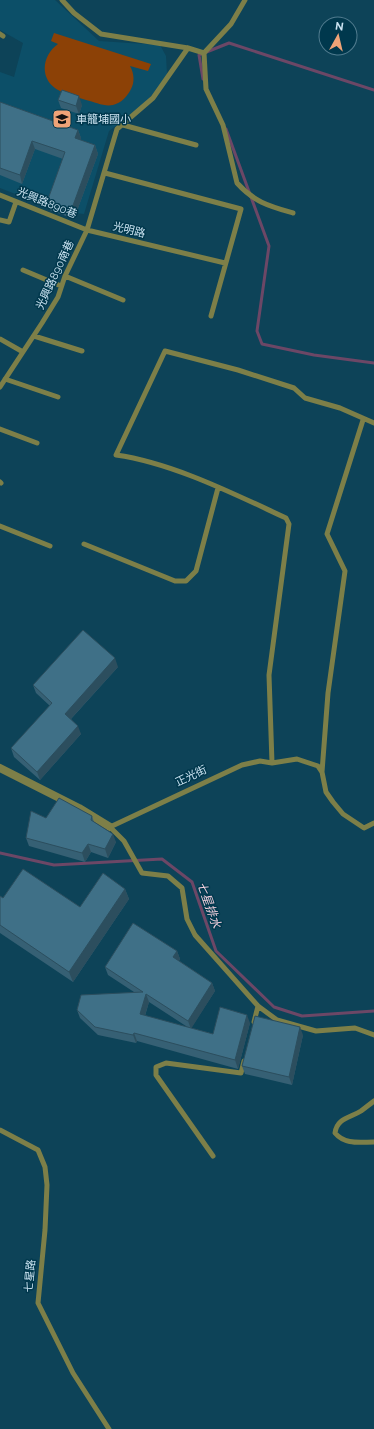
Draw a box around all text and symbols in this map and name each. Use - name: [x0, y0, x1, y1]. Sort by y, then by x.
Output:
- north arrow: [318, 16, 358, 56]
- text: N: [334, 20, 344, 34]
- school or university icon: 車籠埔國小: [51, 108, 73, 130]
- place label: 車籠埔國小: [76, 113, 131, 126]
- street label: 光興路890巷: [15, 185, 79, 221]
- street label: 光明路: [111, 220, 147, 240]
- street label: 光興路890南巷: [33, 238, 77, 312]
- street label: 正光街: [173, 763, 209, 789]
- water label: 七星排水: [194, 880, 224, 931]
- street label: 七星路: [22, 1259, 38, 1293]

